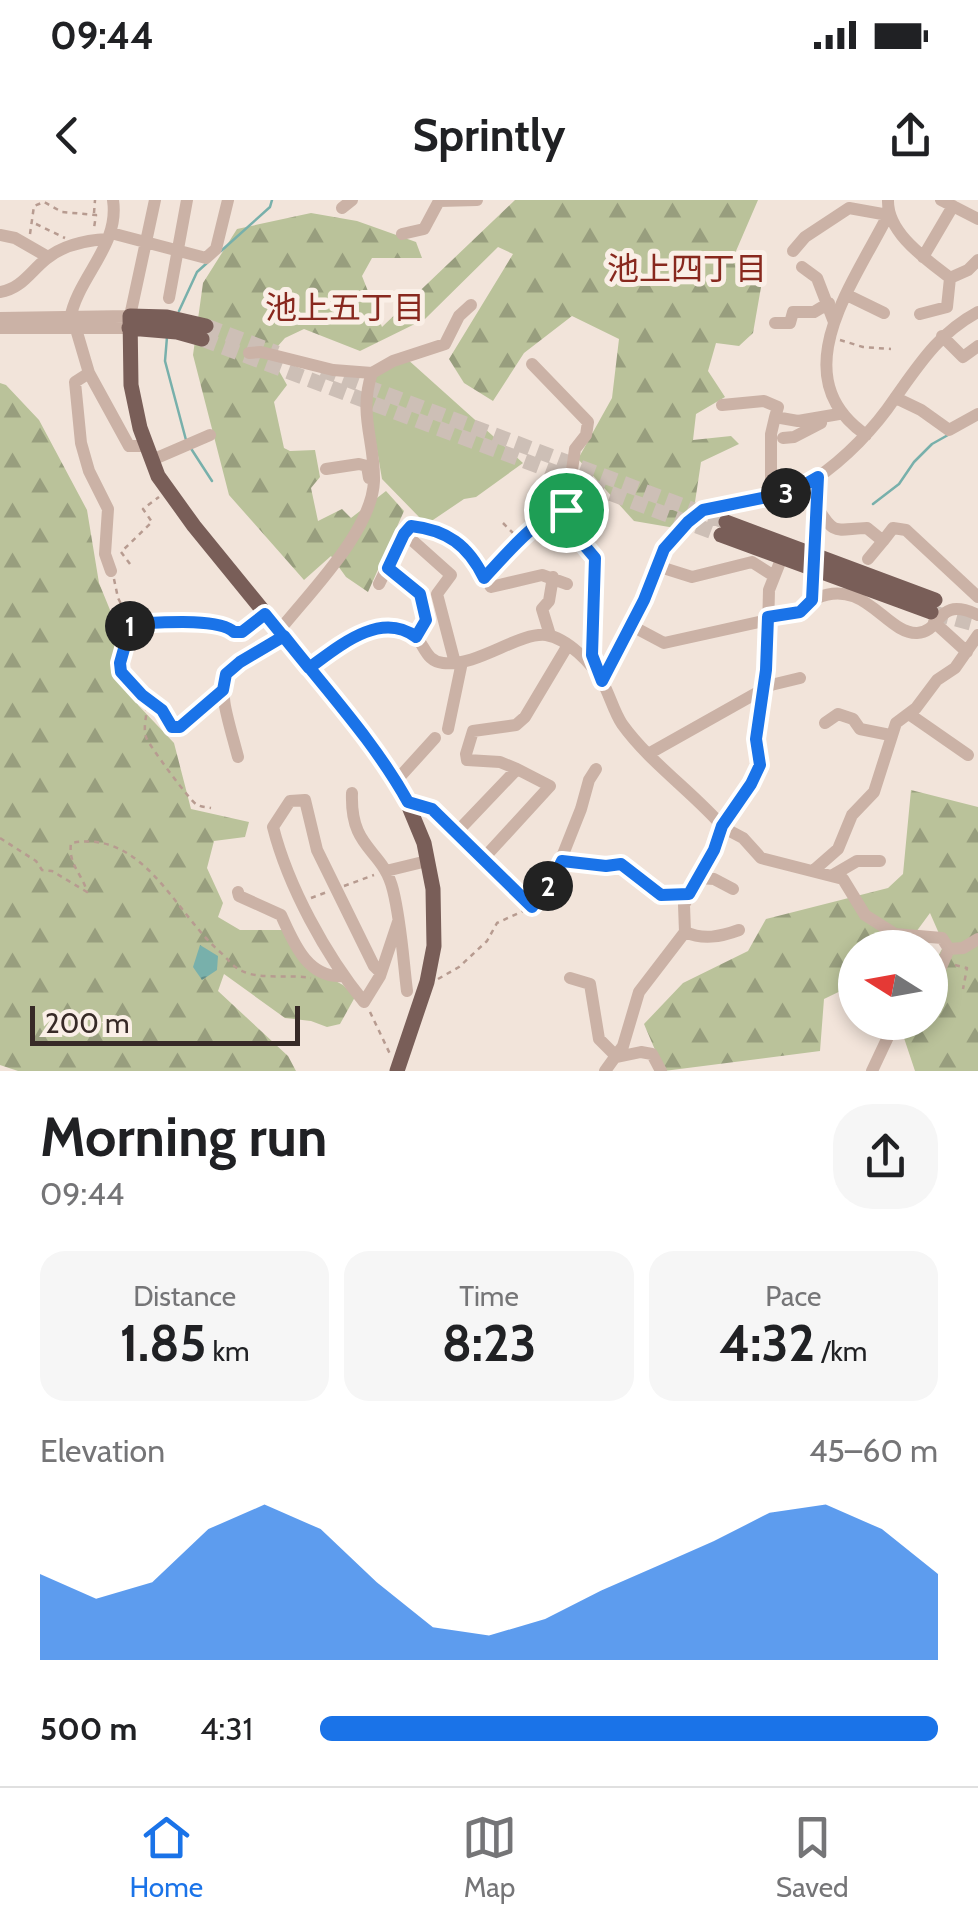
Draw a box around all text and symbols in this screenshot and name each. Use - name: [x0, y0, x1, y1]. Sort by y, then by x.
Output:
- text: 09:44: [50, 12, 154, 59]
- icon: back: [40, 108, 95, 163]
- text: Sprintly: [412, 108, 566, 162]
- icon: share: [883, 108, 938, 163]
- district label: 池上四丁目: [607, 249, 767, 288]
- district label: 池上五丁目: [265, 288, 425, 327]
- pin: [524, 468, 609, 553]
- pin: 3: [761, 468, 811, 518]
- text: 3: [778, 476, 794, 510]
- icon: arrive: [539, 483, 594, 538]
- pin: 1: [105, 601, 155, 651]
- text: 1: [125, 609, 135, 643]
- pin: 2: [523, 861, 573, 911]
- text: 2: [541, 869, 555, 903]
- north arrow: [838, 930, 948, 1040]
- map controls: [838, 930, 948, 1040]
- scale bar: [30, 1001, 300, 1046]
- text: 200 m: [45, 1006, 130, 1040]
- text: Morning run: [40, 1103, 327, 1170]
- button: share: [833, 1104, 938, 1209]
- text: 09:44: [40, 1174, 124, 1213]
- text: Distance: [133, 1279, 236, 1313]
- text: Time: [459, 1279, 519, 1313]
- text: Pace: [765, 1279, 821, 1313]
- text: 1.85: [120, 1313, 206, 1374]
- text: 8:23: [442, 1313, 536, 1374]
- text: 4:32: [719, 1313, 815, 1374]
- text: km: [206, 1334, 250, 1368]
- text: /km: [815, 1334, 867, 1368]
- text: Elevation: [40, 1431, 165, 1470]
- text: 45–60 m: [809, 1431, 938, 1470]
- text: 500 m: [40, 1709, 137, 1748]
- text: 4:31: [200, 1709, 253, 1748]
- tab: Home: [129, 1810, 203, 1904]
- tab: Map: [462, 1810, 517, 1904]
- tab: Saved: [776, 1810, 849, 1904]

